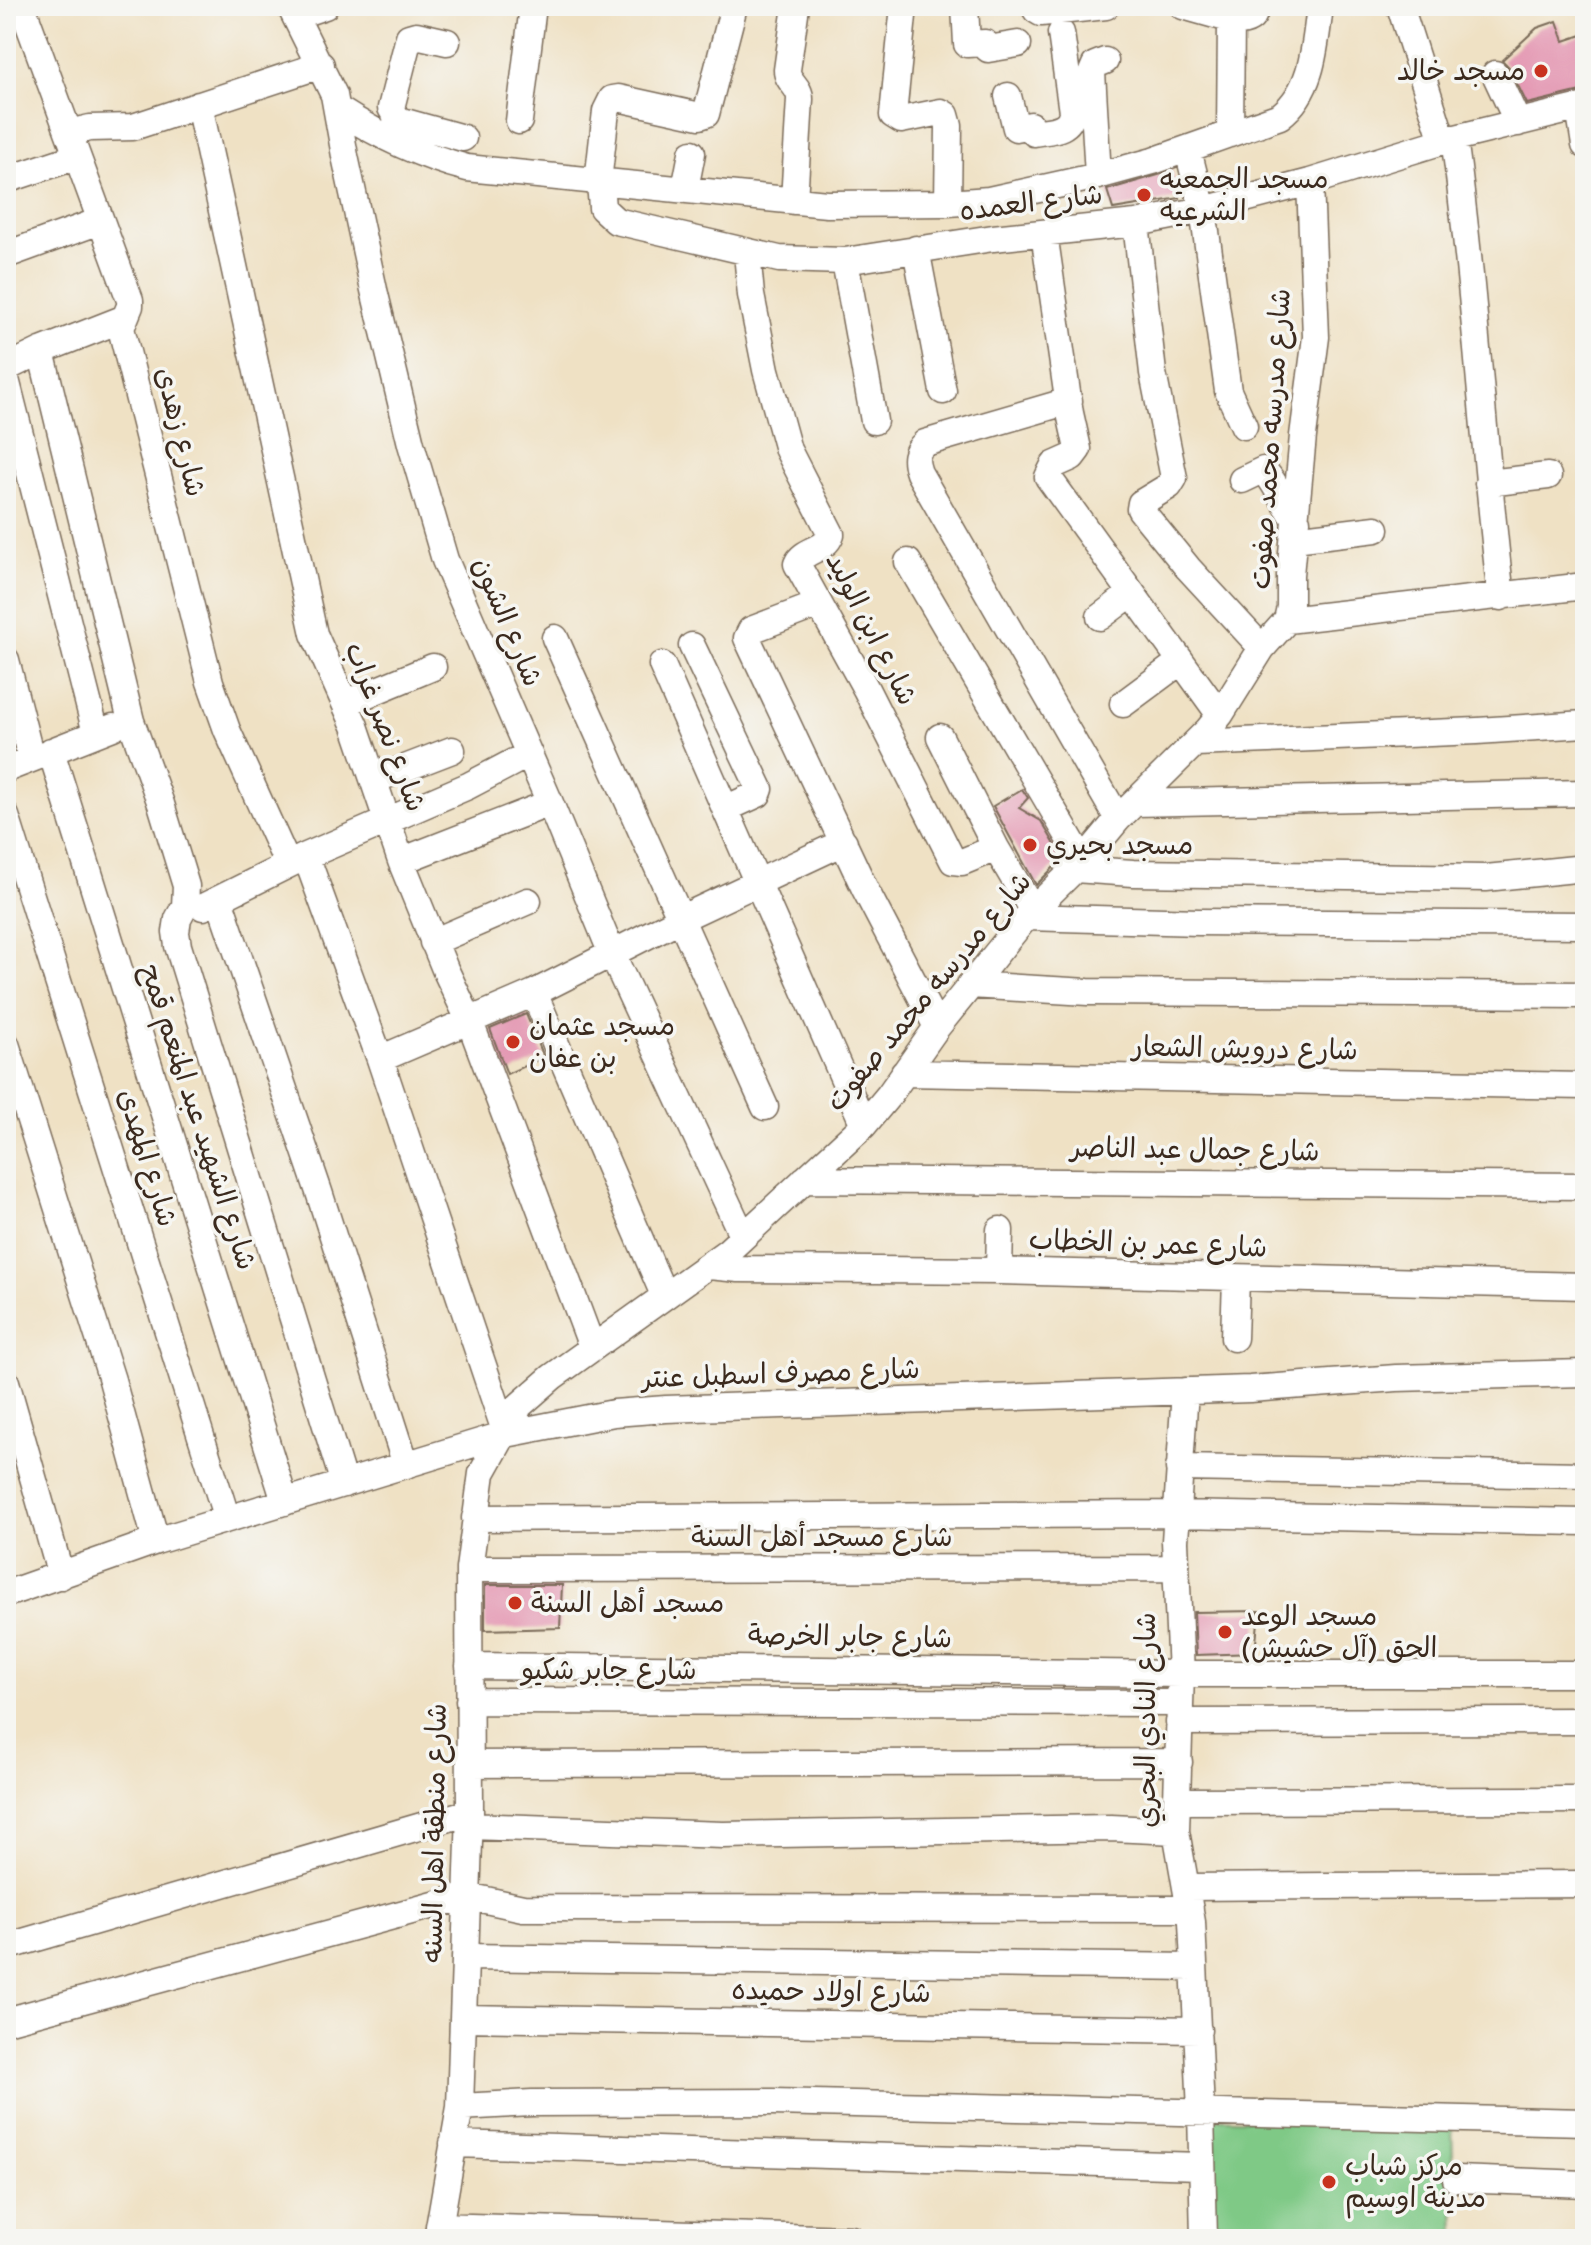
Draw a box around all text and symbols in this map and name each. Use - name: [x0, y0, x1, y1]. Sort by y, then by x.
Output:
- place label: مسجد خالد: [1397, 55, 1525, 88]
- marker: مسجد خالد: [1532, 62, 1550, 80]
- place label: مسجد الجمعيه الشرعيه: [1160, 163, 1329, 228]
- street label: شارع العمده: [958, 178, 1105, 230]
- marker: مسجد الجمعيه الشرعيه: [1135, 186, 1153, 204]
- street label: شارع مدرسه محمد صفوت: [1244, 287, 1300, 591]
- street label: شارع زهدى: [146, 364, 212, 501]
- street label: شارع ابن الوليد: [817, 547, 924, 712]
- street label: شارع الشون: [463, 553, 549, 692]
- street label: شارع نصر غراب: [336, 638, 432, 817]
- place label: مسجد بحيري: [1046, 829, 1193, 865]
- marker: مسجد بحيري: [1021, 836, 1039, 854]
- street label: شارع مدرسه محمد صفوت: [819, 866, 1040, 1119]
- street label: شارع الشهيد عبد المنعم قمح: [129, 960, 263, 1275]
- place label: مسجد عثمان بن عفان: [529, 1010, 675, 1075]
- street label: شارع درويش الشعار: [1130, 1030, 1358, 1069]
- marker: مسجد عثمان بن عفان: [504, 1033, 522, 1051]
- street label: شارع المهدى: [109, 1085, 184, 1231]
- street label: شارع جمال عبد الناصر: [1068, 1131, 1320, 1171]
- street label: شارع عمر بن الخطاب: [1028, 1223, 1268, 1267]
- street label: شارع مصرف اسطبل عنتر: [639, 1353, 921, 1397]
- street label: شارع مسجد أهل السنة: [691, 1521, 953, 1556]
- place label: مسجد أهل السنة: [531, 1587, 724, 1620]
- marker: مسجد أهل السنة: [506, 1594, 524, 1612]
- place label: مسجد الوعد الحق (آل حشيش): [1241, 1600, 1437, 1665]
- street label: شارع النادي البحري: [1130, 1612, 1166, 1828]
- street label: شارع جابر الخرصة: [748, 1619, 952, 1657]
- marker: مسجد الوعد الحق (آل حشيش): [1216, 1623, 1234, 1641]
- street label: شارع جابر شكيو: [519, 1654, 697, 1689]
- street label: شارع منطقة اهل السنه: [416, 1703, 456, 1963]
- street label: شارع اولاد حميده: [731, 1974, 931, 2012]
- place label: مركز شباب مدينة اوسيم: [1345, 2150, 1486, 2219]
- marker: مركز شباب مدينة اوسيم: [1320, 2173, 1338, 2191]

